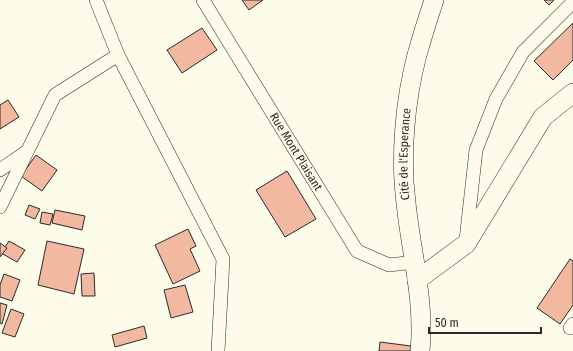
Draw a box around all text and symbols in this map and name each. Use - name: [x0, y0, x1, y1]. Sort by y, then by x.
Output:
- street label: Cité de l'Esperance: [396, 107, 414, 201]
- street label: Rue Mont Plaisant: [267, 110, 325, 193]
- scale bar: [429, 309, 541, 335]
- text: 50 m: [435, 316, 459, 330]

